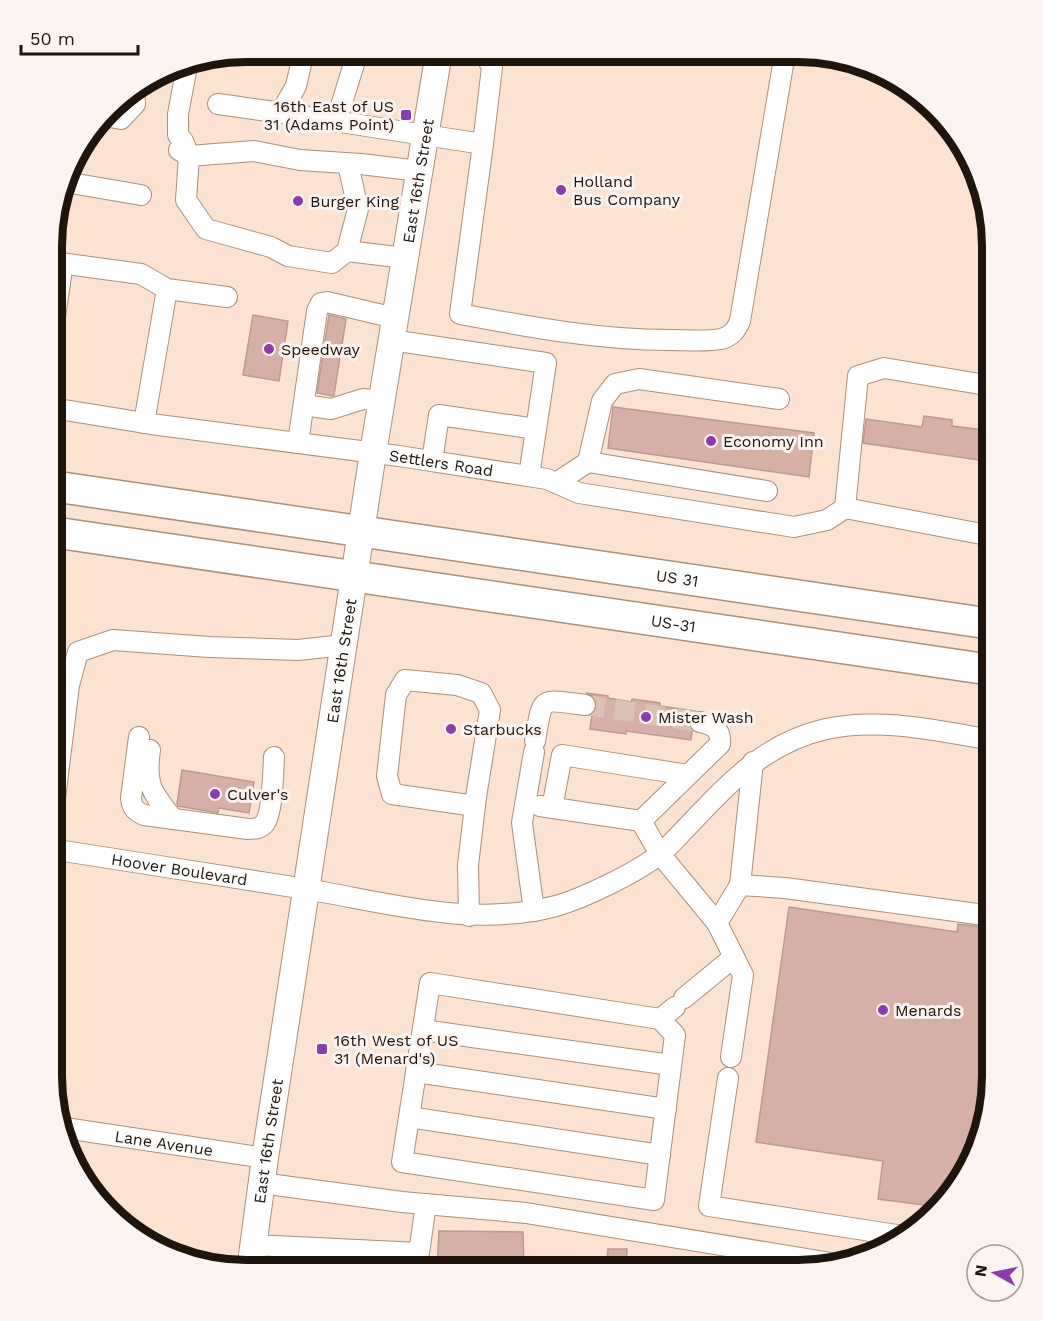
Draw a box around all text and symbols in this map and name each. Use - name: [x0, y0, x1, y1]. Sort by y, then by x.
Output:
- scale bar: [21, 18, 138, 56]
- text: 50 m: [30, 28, 75, 49]
- place label: 16th East of US 31 (Adams Point): [264, 97, 394, 134]
- marker: 16th East of US 31 (Adams Point): [399, 108, 413, 122]
- street label: East 16th Street: [398, 117, 437, 245]
- place label: Holland Bus Company: [573, 172, 681, 209]
- marker: Holland Bus Company: [554, 183, 568, 197]
- place label: Burger King: [310, 192, 399, 211]
- marker: Burger King: [291, 194, 305, 208]
- place label: Speedway: [281, 340, 360, 359]
- marker: Speedway: [262, 342, 276, 356]
- place label: Economy Inn: [723, 432, 824, 451]
- marker: Economy Inn: [704, 434, 718, 448]
- street label: Settlers Road: [388, 445, 494, 480]
- street label: US 31: [655, 565, 700, 590]
- street label: East 16th Street: [322, 597, 360, 724]
- street label: US-31: [650, 611, 697, 636]
- place label: Mister Wash: [658, 708, 754, 727]
- marker: Mister Wash: [639, 710, 653, 724]
- place label: Starbucks: [463, 720, 542, 739]
- marker: Starbucks: [444, 722, 458, 736]
- place label: Culver's: [227, 785, 288, 804]
- marker: Culver's: [208, 787, 222, 801]
- street label: Hoover Boulevard: [110, 849, 249, 889]
- place label: Menards: [895, 1001, 961, 1020]
- marker: Menards: [876, 1003, 890, 1017]
- place label: 16th West of US 31 (Menard's): [334, 1031, 458, 1068]
- marker: 16th West of US 31 (Menard's): [315, 1042, 329, 1056]
- street label: East 16th Street: [249, 1077, 287, 1205]
- street label: Lane Avenue: [113, 1126, 214, 1160]
- north arrow: [965, 1243, 1025, 1303]
- text: N: [970, 1263, 991, 1278]

